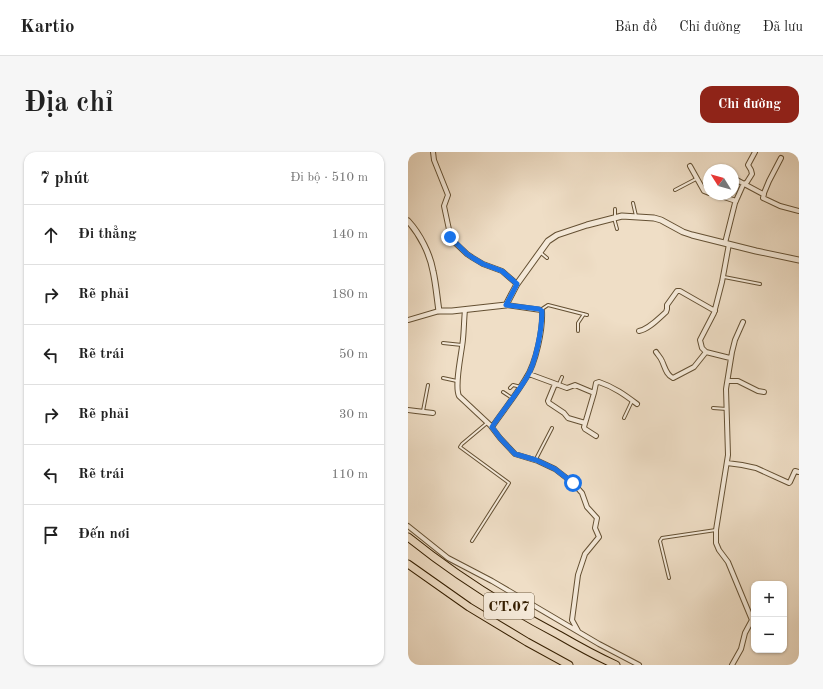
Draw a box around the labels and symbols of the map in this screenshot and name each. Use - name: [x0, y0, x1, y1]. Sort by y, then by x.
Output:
- north arrow: [703, 164, 739, 200]
- route end: [441, 228, 459, 246]
- route start: [564, 474, 582, 492]
- road number: CT.07: [484, 593, 534, 619]

